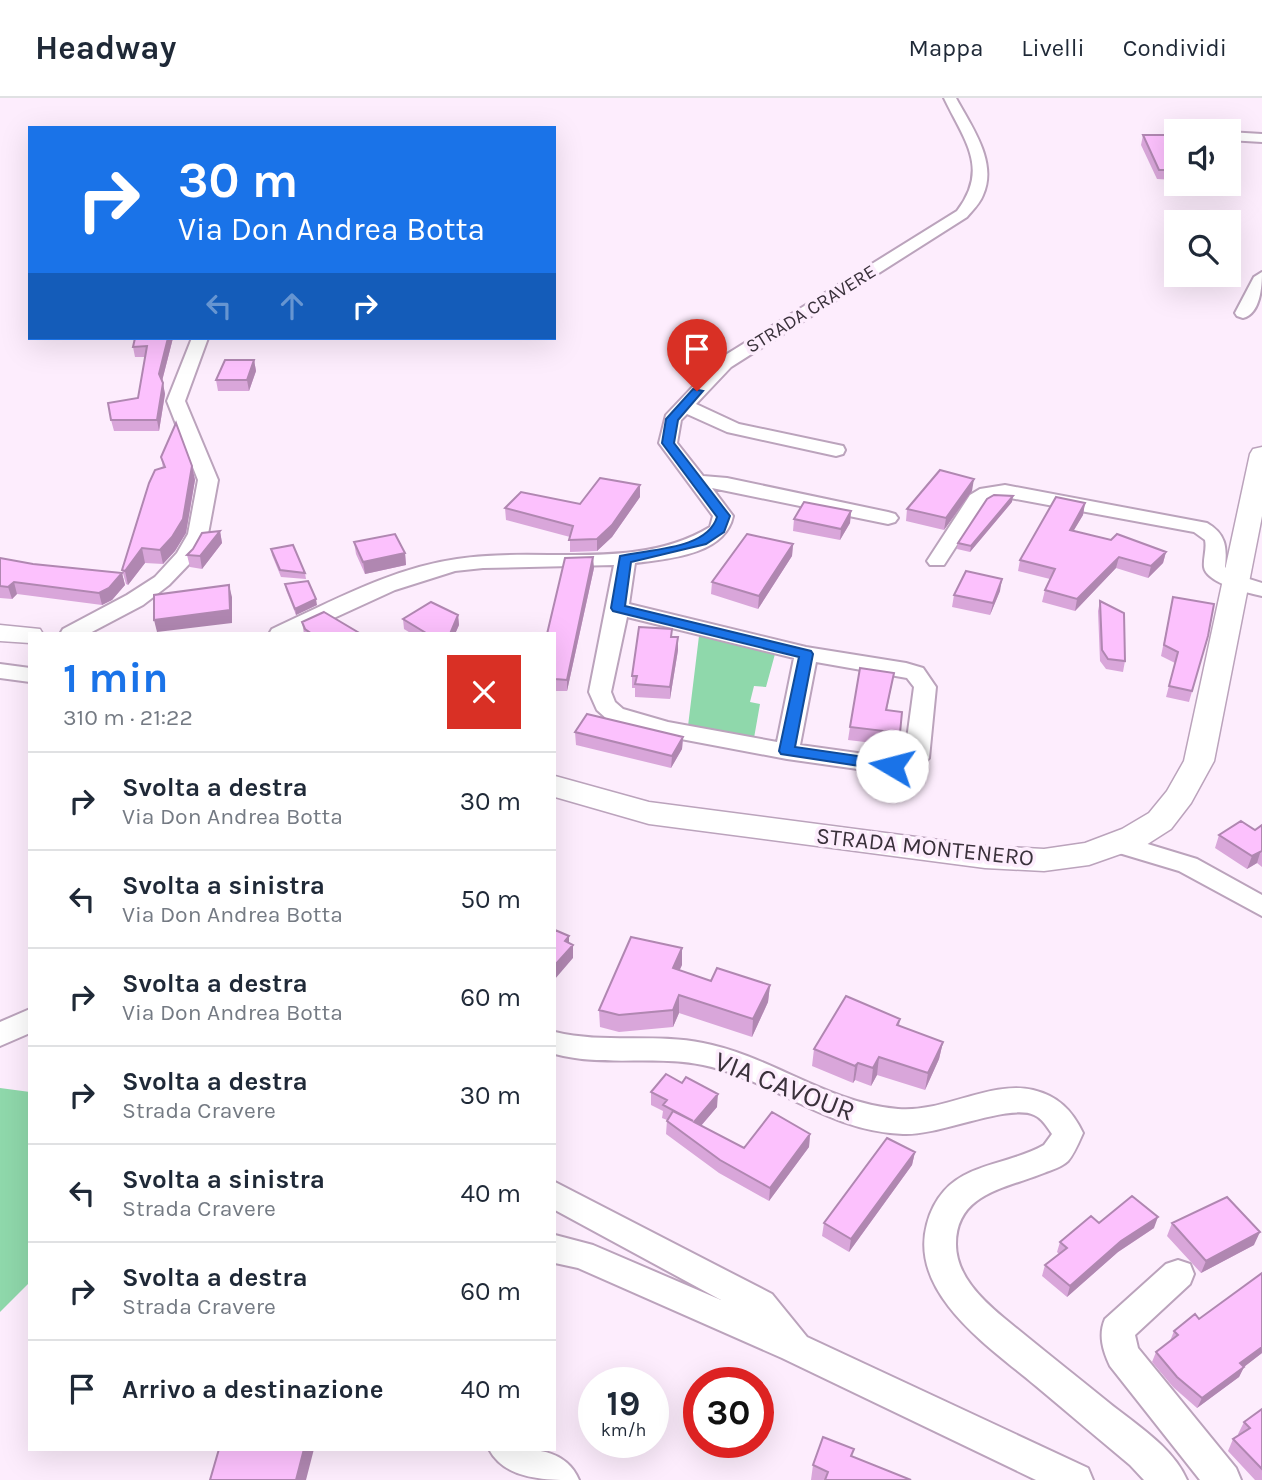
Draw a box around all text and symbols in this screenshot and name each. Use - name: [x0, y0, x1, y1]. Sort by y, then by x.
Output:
- text: Headway: [35, 29, 176, 67]
- text: Mappa: [909, 34, 983, 62]
- text: Livelli: [1021, 34, 1085, 62]
- text: Condividi: [1123, 34, 1227, 62]
- map controls: [1164, 119, 1241, 287]
- button: sound: [1164, 119, 1241, 196]
- text: 30 m: [178, 152, 298, 209]
- icon: right: [63, 154, 154, 245]
- button: search: [1164, 210, 1241, 287]
- text: Via Don Andrea Botta: [178, 211, 485, 248]
- street label: STRADA CRAVERE: [742, 260, 880, 358]
- icon: left: [200, 287, 238, 325]
- icon: ahead: [273, 287, 311, 325]
- icon: right: [346, 287, 384, 325]
- pin: [667, 319, 727, 391]
- icon: arrive: [678, 330, 716, 368]
- text: 1 min: [63, 653, 168, 703]
- button: close: [447, 655, 521, 729]
- text: 310 m · 21:22: [63, 704, 193, 731]
- position arrow: [855, 729, 929, 803]
- text: Svolta a destra: [122, 772, 308, 803]
- icon: right: [63, 782, 101, 820]
- text: 30 m: [460, 786, 521, 817]
- text: Via Don Andrea Botta: [122, 803, 343, 830]
- street label: STRADA MONTENERO: [815, 822, 1035, 872]
- text: Svolta a sinistra: [122, 870, 325, 901]
- icon: left: [63, 880, 101, 918]
- text: 50 m: [460, 884, 521, 915]
- text: Via Don Andrea Botta: [122, 901, 343, 928]
- text: Svolta a destra: [122, 968, 308, 999]
- icon: right: [63, 978, 101, 1016]
- text: 60 m: [460, 982, 521, 1013]
- text: Via Don Andrea Botta: [122, 999, 343, 1026]
- street label: VIA CAVOUR: [710, 1044, 860, 1128]
- text: Svolta a destra: [122, 1066, 308, 1097]
- icon: right: [63, 1076, 101, 1114]
- text: 30 m: [460, 1080, 521, 1111]
- text: Strada Cravere: [122, 1097, 276, 1124]
- text: Svolta a sinistra: [122, 1164, 325, 1195]
- icon: left: [63, 1174, 101, 1212]
- text: 40 m: [461, 1178, 521, 1209]
- text: Strada Cravere: [122, 1195, 276, 1222]
- text: Svolta a destra: [122, 1262, 308, 1293]
- icon: right: [63, 1272, 101, 1310]
- text: 60 m: [460, 1276, 521, 1307]
- text: Strada Cravere: [122, 1293, 276, 1320]
- speed limit sign: 30: [683, 1367, 774, 1458]
- icon: arrive: [63, 1370, 101, 1408]
- text: Arrivo a destinazione: [122, 1374, 384, 1405]
- text: 40 m: [461, 1374, 521, 1405]
- text: 19: [607, 1383, 640, 1424]
- text: km/h: [601, 1419, 646, 1441]

